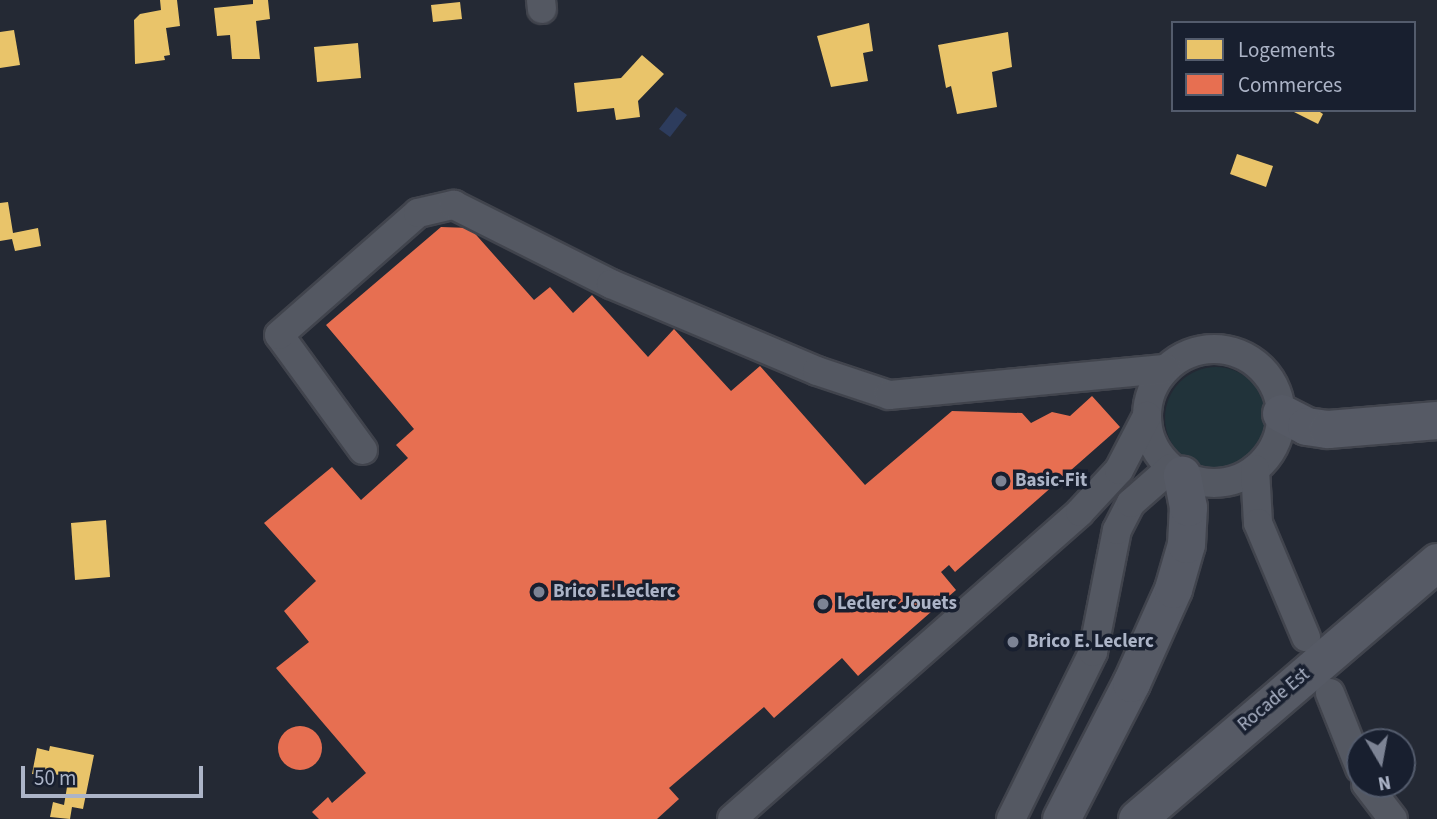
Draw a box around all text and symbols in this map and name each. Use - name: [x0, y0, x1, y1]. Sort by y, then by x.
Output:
- legend: [1171, 21, 1416, 112]
- text: Logements: [1238, 35, 1335, 65]
- text: Commerces: [1238, 70, 1342, 100]
- place label: Basic-Fit: [1015, 470, 1087, 492]
- marker: Basic-Fit: [993, 473, 1009, 489]
- place label: Brico E.Leclerc: [553, 581, 676, 603]
- marker: Brico E.Leclerc: [531, 584, 547, 600]
- place label: Leclerc Jouets: [837, 593, 957, 615]
- marker: Leclerc Jouets: [815, 596, 831, 612]
- place label: Brico E. Leclerc: [1027, 631, 1154, 653]
- marker: Brico E. Leclerc: [1005, 634, 1021, 650]
- street label: Rocade Est: [1233, 663, 1315, 737]
- north arrow: [1346, 728, 1416, 798]
- scale bar: [24, 752, 206, 796]
- text: 50 m: [34, 763, 76, 793]
- text: N: [1376, 768, 1393, 797]

